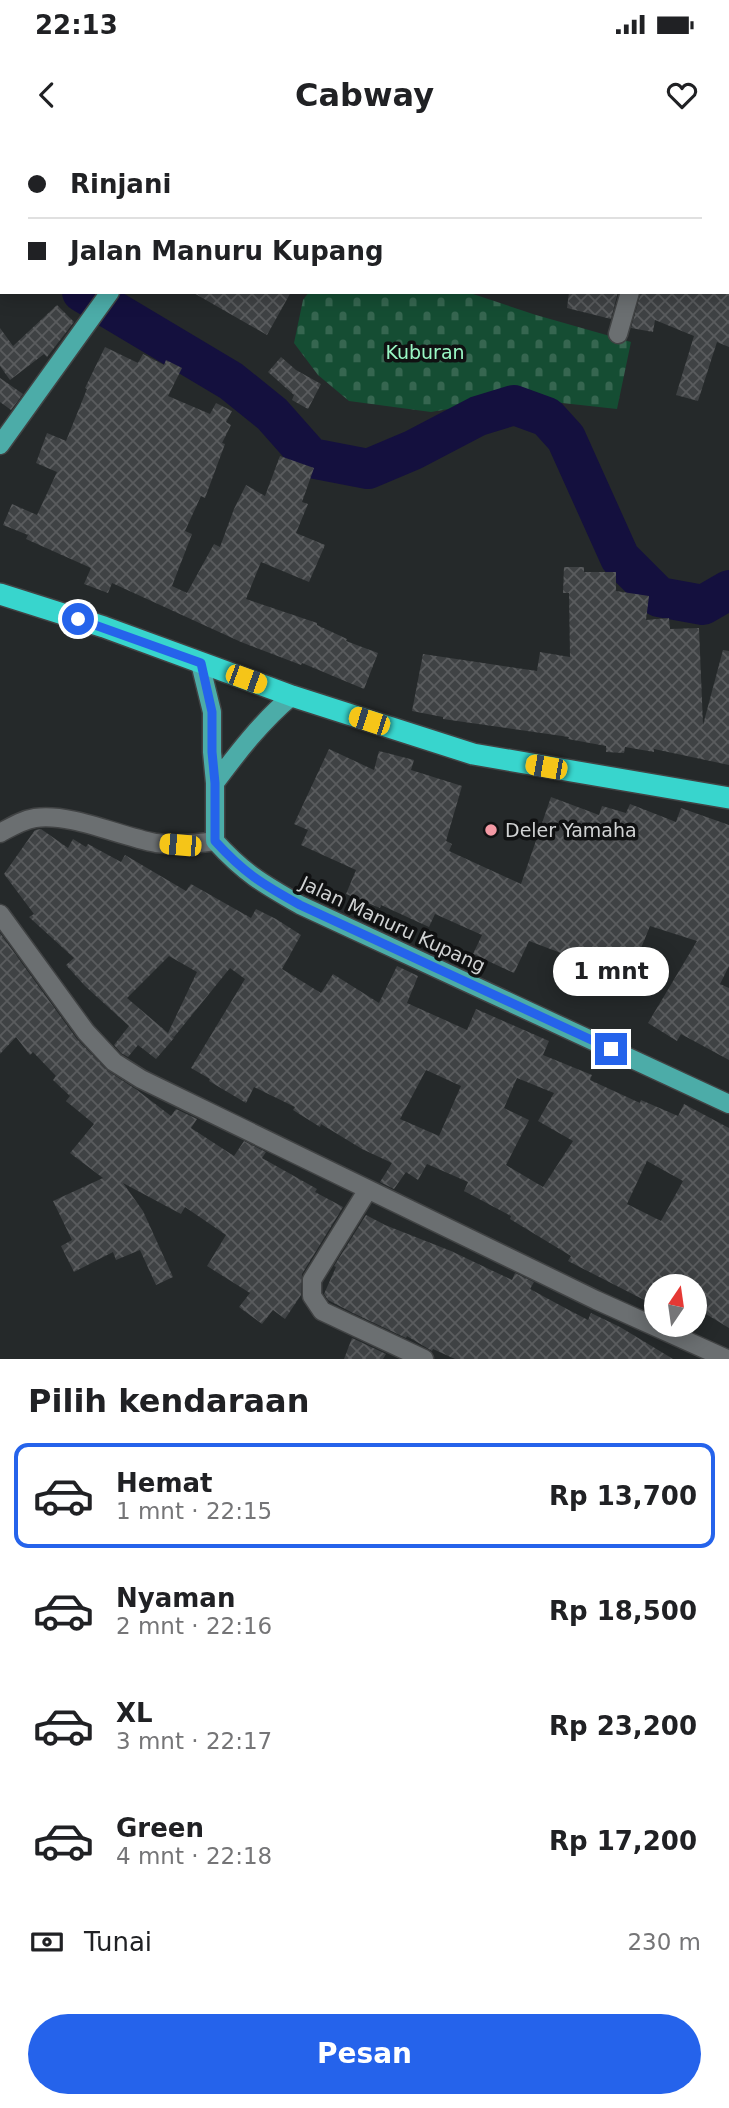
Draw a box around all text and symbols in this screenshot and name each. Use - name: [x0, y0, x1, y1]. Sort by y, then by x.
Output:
- text: 22:13: [35, 10, 118, 40]
- icon: back: [28, 76, 66, 114]
- text: Cabway: [295, 76, 434, 114]
- icon: heart: [663, 76, 701, 114]
- text: Rinjani: [70, 169, 171, 199]
- text: Jalan Manuru Kupang: [70, 236, 384, 266]
- park label: Kuburan: [385, 341, 465, 363]
- route start: [62, 603, 94, 635]
- car: [223, 662, 270, 696]
- car: [346, 705, 393, 737]
- car: [524, 753, 569, 781]
- place label: Deler Yamaha: [505, 819, 637, 841]
- marker: Deler Yamaha: [483, 822, 499, 838]
- car: [159, 833, 202, 857]
- street label: Jalan Manuru Kupang: [296, 871, 489, 977]
- callout: 1 mnt: [553, 948, 669, 996]
- text: 1 mnt: [573, 958, 649, 984]
- route end: [595, 1033, 627, 1065]
- north arrow: [644, 1274, 707, 1337]
- map controls: [644, 1274, 707, 1337]
- text: Pilih kendaraan: [28, 1382, 309, 1420]
- icon: car: [32, 1464, 95, 1527]
- text: Hemat: [116, 1468, 212, 1498]
- text: Rp 13,700: [549, 1481, 697, 1511]
- text: 1 mnt · 22:15: [116, 1498, 272, 1524]
- icon: car: [32, 1579, 95, 1642]
- text: Nyaman: [116, 1583, 235, 1613]
- text: Rp 18,500: [549, 1596, 697, 1626]
- text: 2 mnt · 22:16: [116, 1613, 272, 1639]
- icon: car: [32, 1694, 95, 1757]
- text: XL: [116, 1698, 153, 1728]
- text: Rp 23,200: [549, 1711, 697, 1741]
- text: 3 mnt · 22:17: [116, 1728, 272, 1754]
- icon: car: [32, 1809, 95, 1872]
- text: Green: [116, 1813, 204, 1843]
- text: Rp 17,200: [549, 1826, 697, 1856]
- text: 4 mnt · 22:18: [116, 1843, 272, 1869]
- icon: cash: [28, 1923, 66, 1961]
- text: Tunai: [84, 1927, 152, 1957]
- text: 230 m: [627, 1929, 701, 1955]
- button: Pesan: [28, 2014, 701, 2094]

